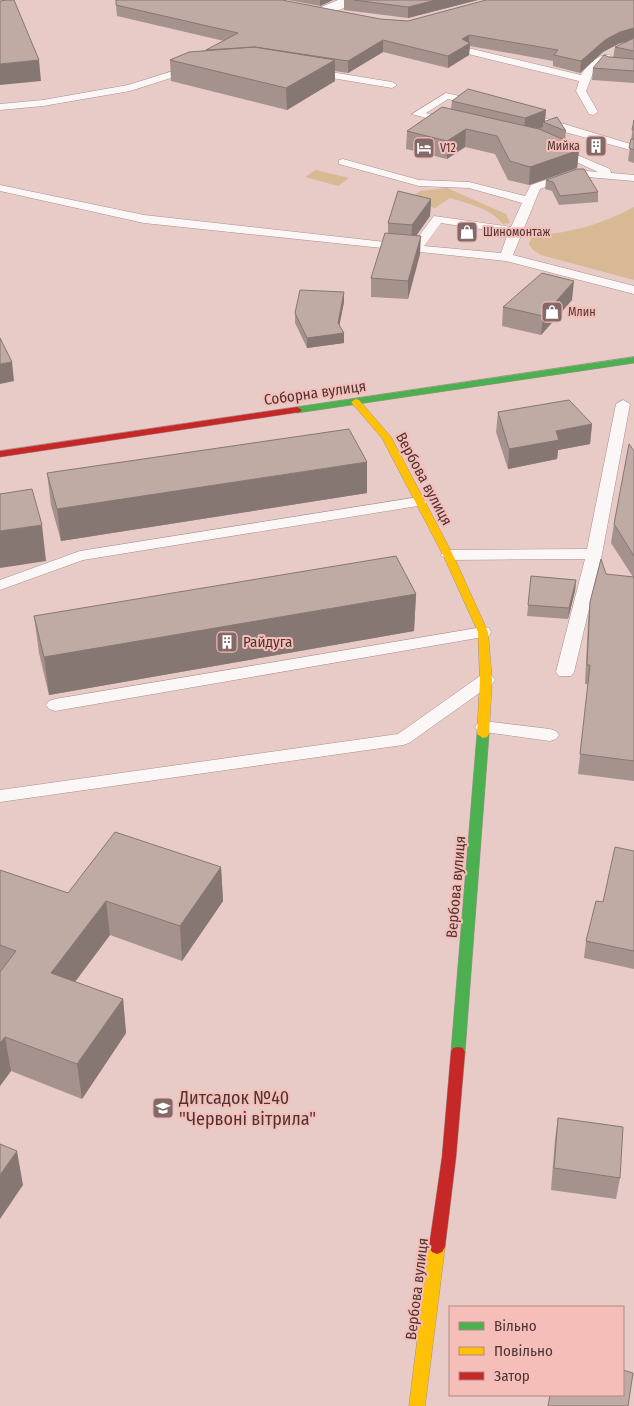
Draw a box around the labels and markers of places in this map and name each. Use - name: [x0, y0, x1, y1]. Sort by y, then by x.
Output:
- building icon: Мийка: [584, 134, 608, 158]
- hotel icon: V12: [412, 136, 436, 160]
- place label: Мийка: [547, 139, 580, 153]
- place label: V12: [440, 141, 456, 155]
- shop icon: Шиномонтаж: [455, 220, 479, 244]
- place label: Шиномонтаж: [483, 225, 550, 239]
- shop icon: Млин: [540, 300, 564, 324]
- place label: Млин: [568, 305, 596, 319]
- building icon: Райдуга: [215, 630, 239, 654]
- place label: Райдуга: [243, 633, 292, 651]
- place label: Дитсадок №40 "Червоні вітрила": [178, 1087, 316, 1130]
- school or university icon: Дитсадок №40 "Червоні вітрила": [151, 1096, 175, 1120]

